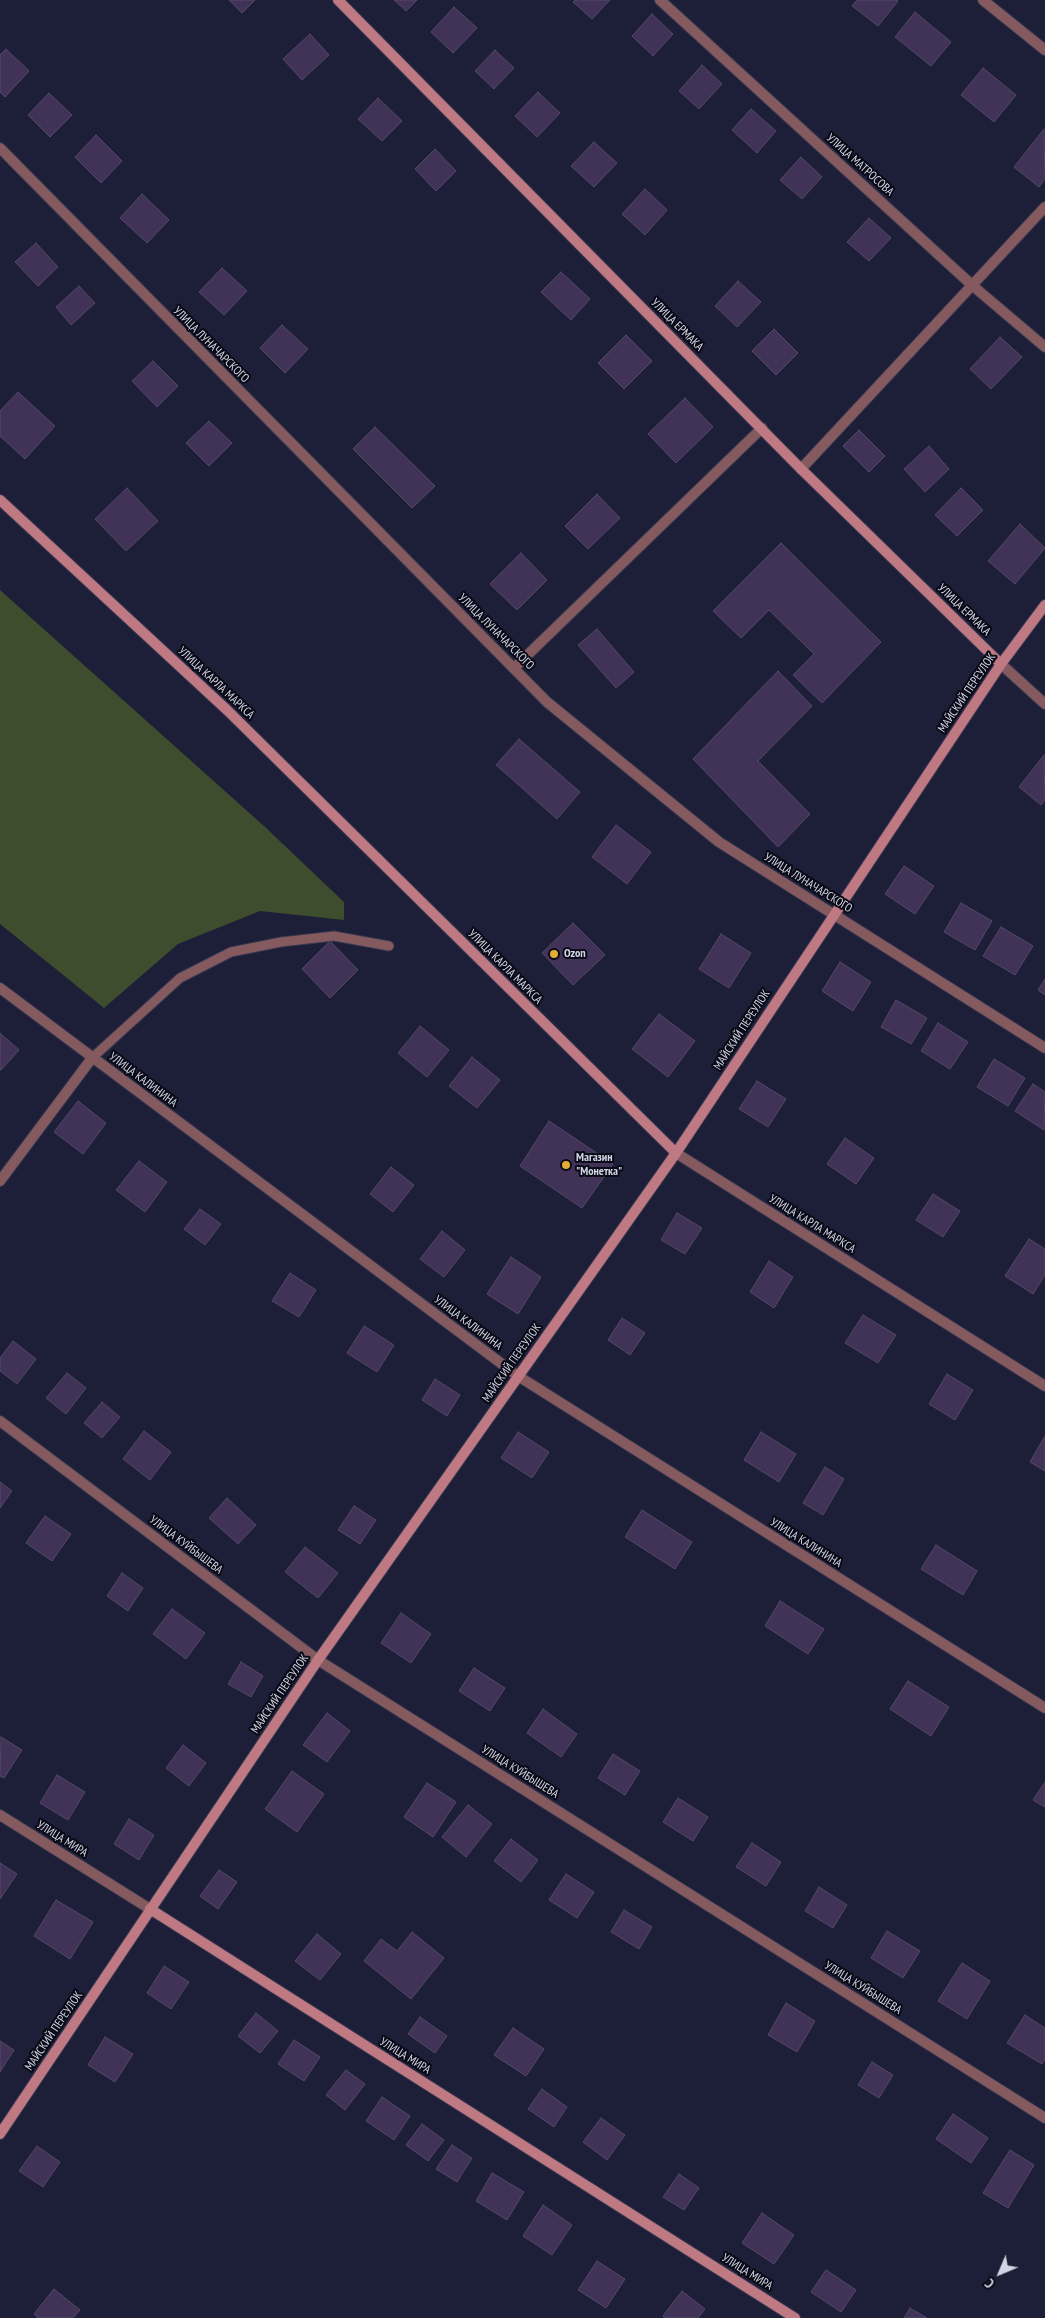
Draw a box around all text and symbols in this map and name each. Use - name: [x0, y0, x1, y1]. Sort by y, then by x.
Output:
- street label: УЛИЦА МАТРОСОВА: [823, 131, 897, 199]
- street label: УЛИЦА ЕРМАКА: [648, 296, 706, 354]
- street label: УЛИЦА ЛУНАЧАРСКОГО: [170, 304, 252, 386]
- street label: УЛИЦА ЕРМАКА: [934, 581, 994, 639]
- street label: УЛИЦА ЛУНАЧАРСКОГО: [455, 591, 537, 673]
- street label: УЛИЦА КАРЛА МАРКСА: [175, 644, 257, 722]
- street label: МАЙСКИЙ ПЕРЕУЛОК: [935, 651, 999, 735]
- street label: УЛИЦА ЛУНАЧАРСКОГО: [761, 850, 855, 916]
- street label: УЛИЦА КАРЛА МАРКСА: [465, 927, 545, 1007]
- place label: Ozon: [564, 947, 586, 961]
- marker: Ozon: [548, 948, 560, 960]
- street label: МАЙСКИЙ ПЕРЕУЛОК: [711, 987, 773, 1073]
- street label: УЛИЦА КАЛИНИНА: [106, 1050, 180, 1110]
- place label: Магазин "Монетка": [576, 1151, 622, 1179]
- marker: Магазин "Монетка": [560, 1159, 572, 1171]
- street label: УЛИЦА КАРЛА МАРКСА: [766, 1192, 858, 1256]
- street label: УЛИЦА КАЛИНИНА: [431, 1293, 505, 1353]
- street label: МАЙСКИЙ ПЕРЕУЛОК: [480, 1321, 544, 1405]
- street label: УЛИЦА КУЙБЫШЕВА: [147, 1513, 225, 1577]
- street label: УЛИЦА КАЛИНИНА: [768, 1515, 844, 1571]
- street label: МАЙСКИЙ ПЕРЕУЛОК: [248, 1652, 312, 1736]
- street label: УЛИЦА КУЙБЫШЕВА: [479, 1743, 561, 1801]
- street label: УЛИЦА МИРА: [34, 1818, 90, 1860]
- street label: УЛИЦА КУЙБЫШЕВА: [822, 1959, 904, 2017]
- street label: МАЙСКИЙ ПЕРЕУЛОК: [22, 1989, 86, 2073]
- street label: УЛИЦА МИРА: [377, 2035, 433, 2077]
- north arrow: [975, 2248, 1025, 2298]
- street label: УЛИЦА МИРА: [719, 2251, 775, 2293]
- text: С: [981, 2275, 998, 2292]

